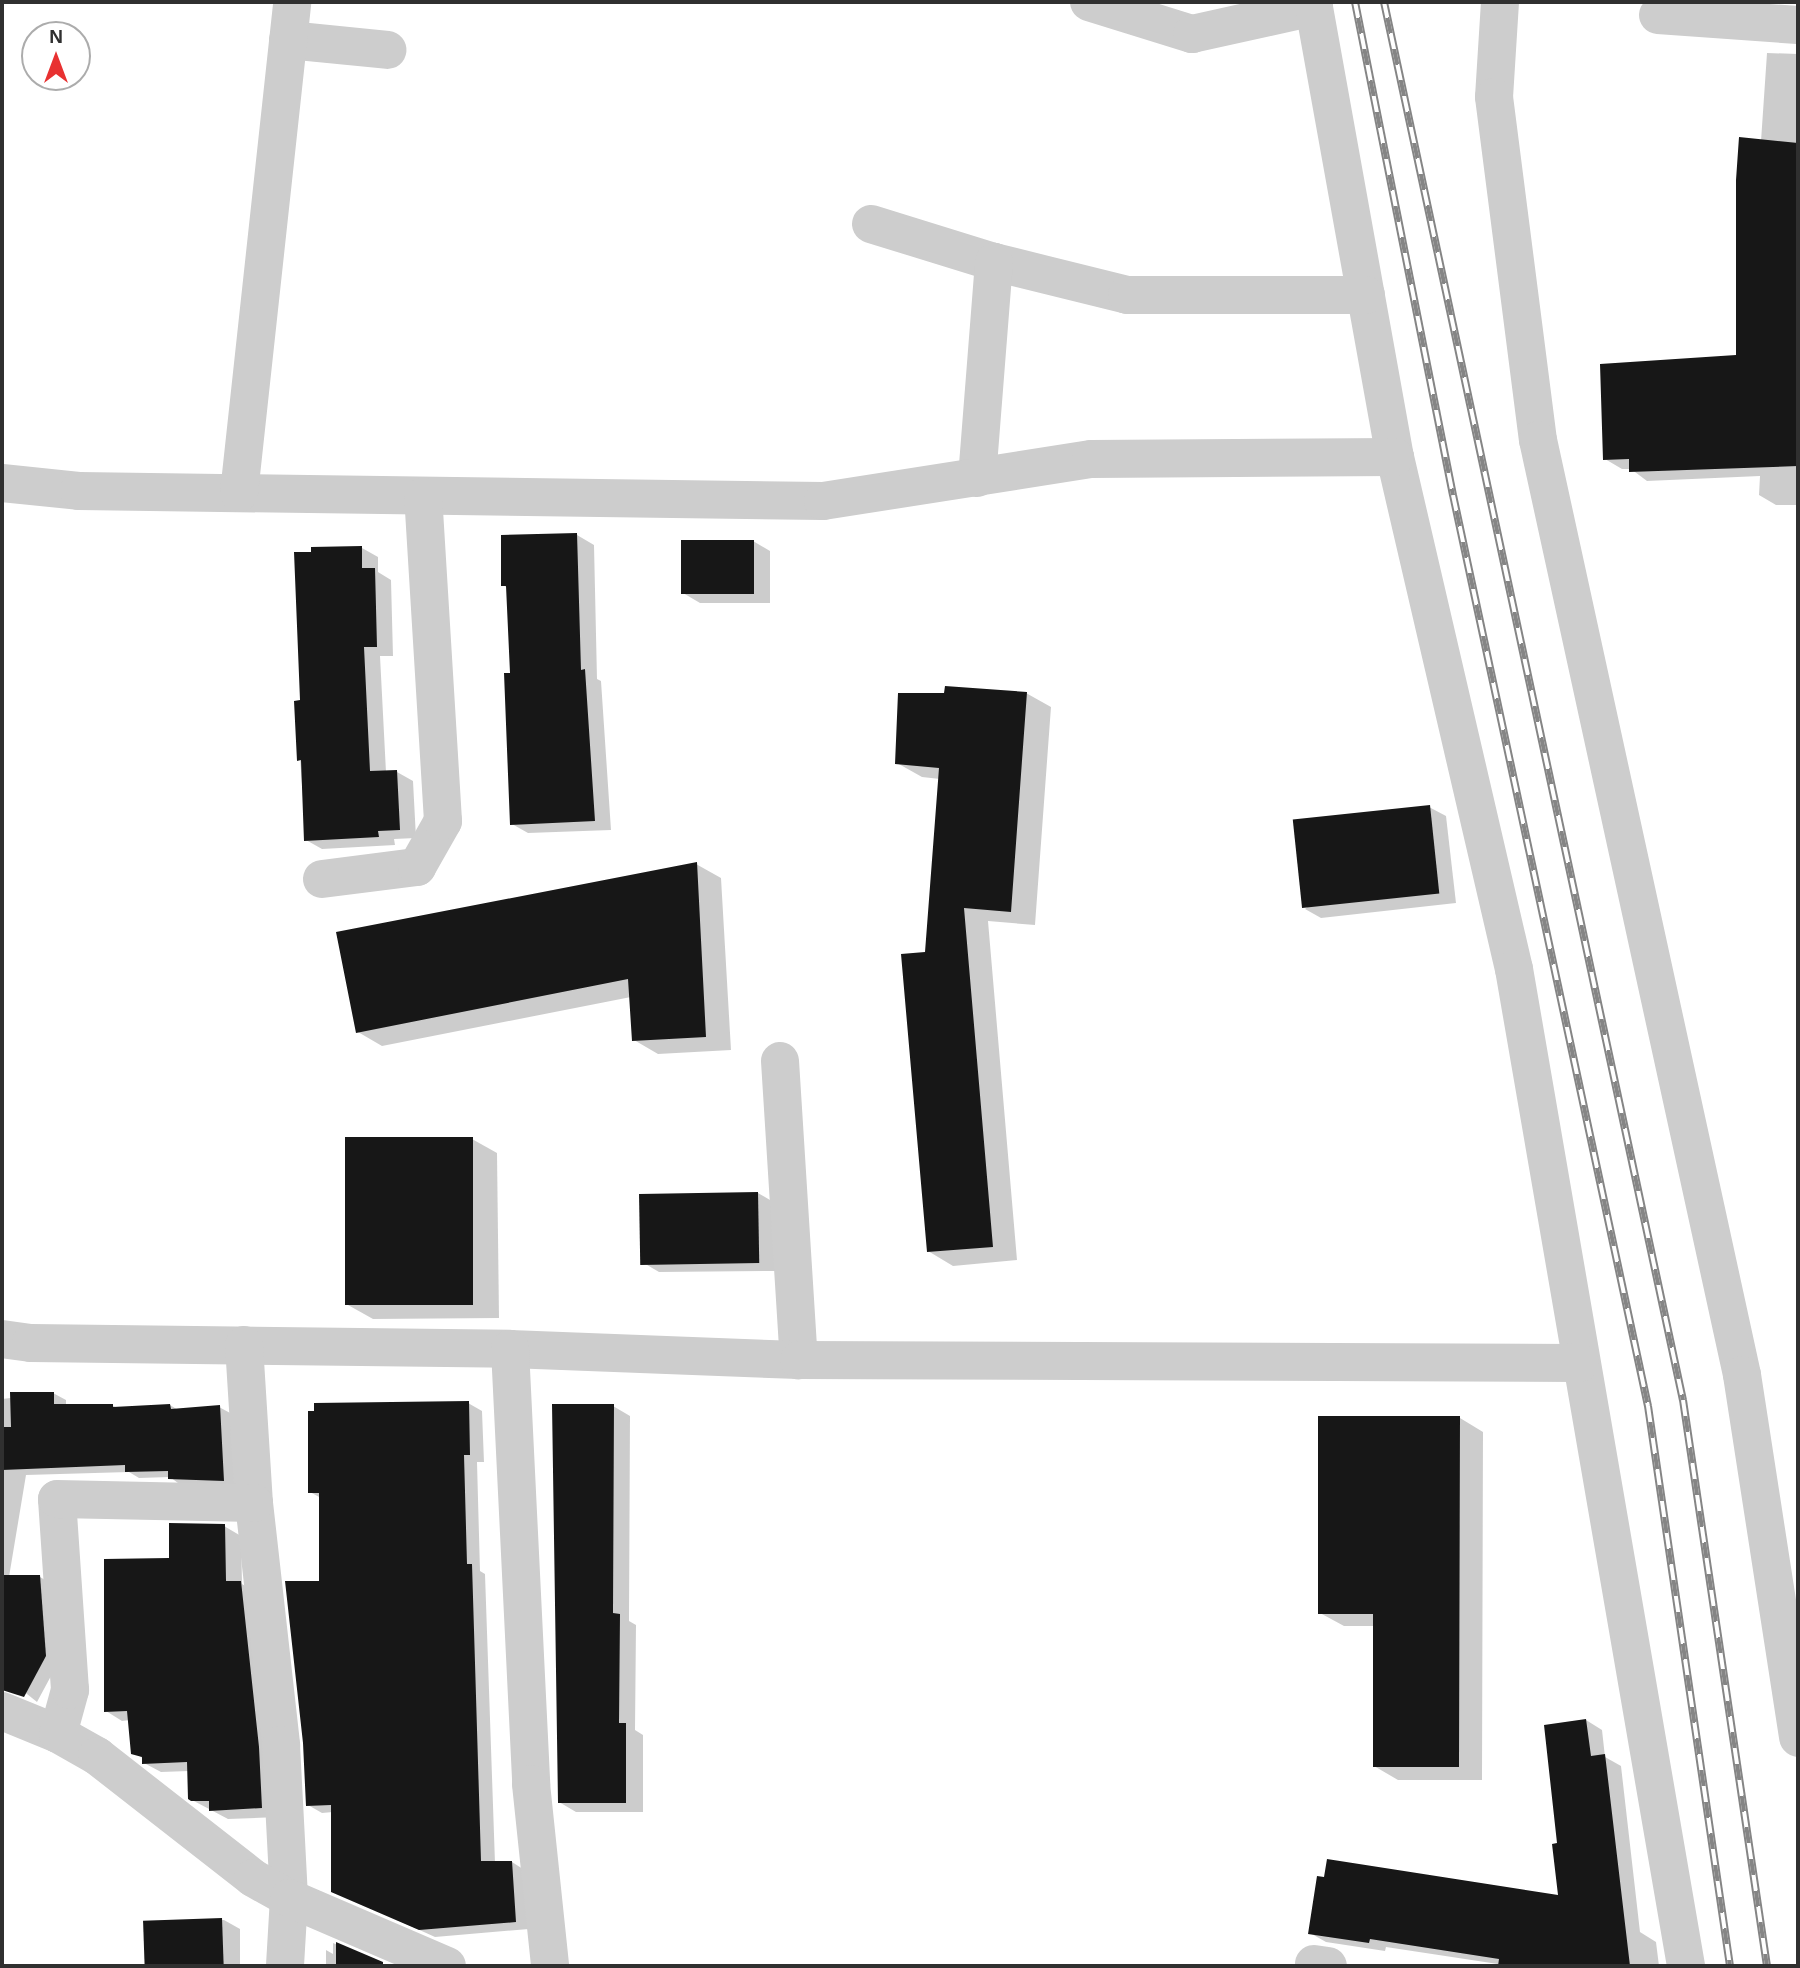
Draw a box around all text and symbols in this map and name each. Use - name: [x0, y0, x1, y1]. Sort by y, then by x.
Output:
- north arrow: [21, 21, 91, 91]
- text: N: [49, 26, 63, 47]

